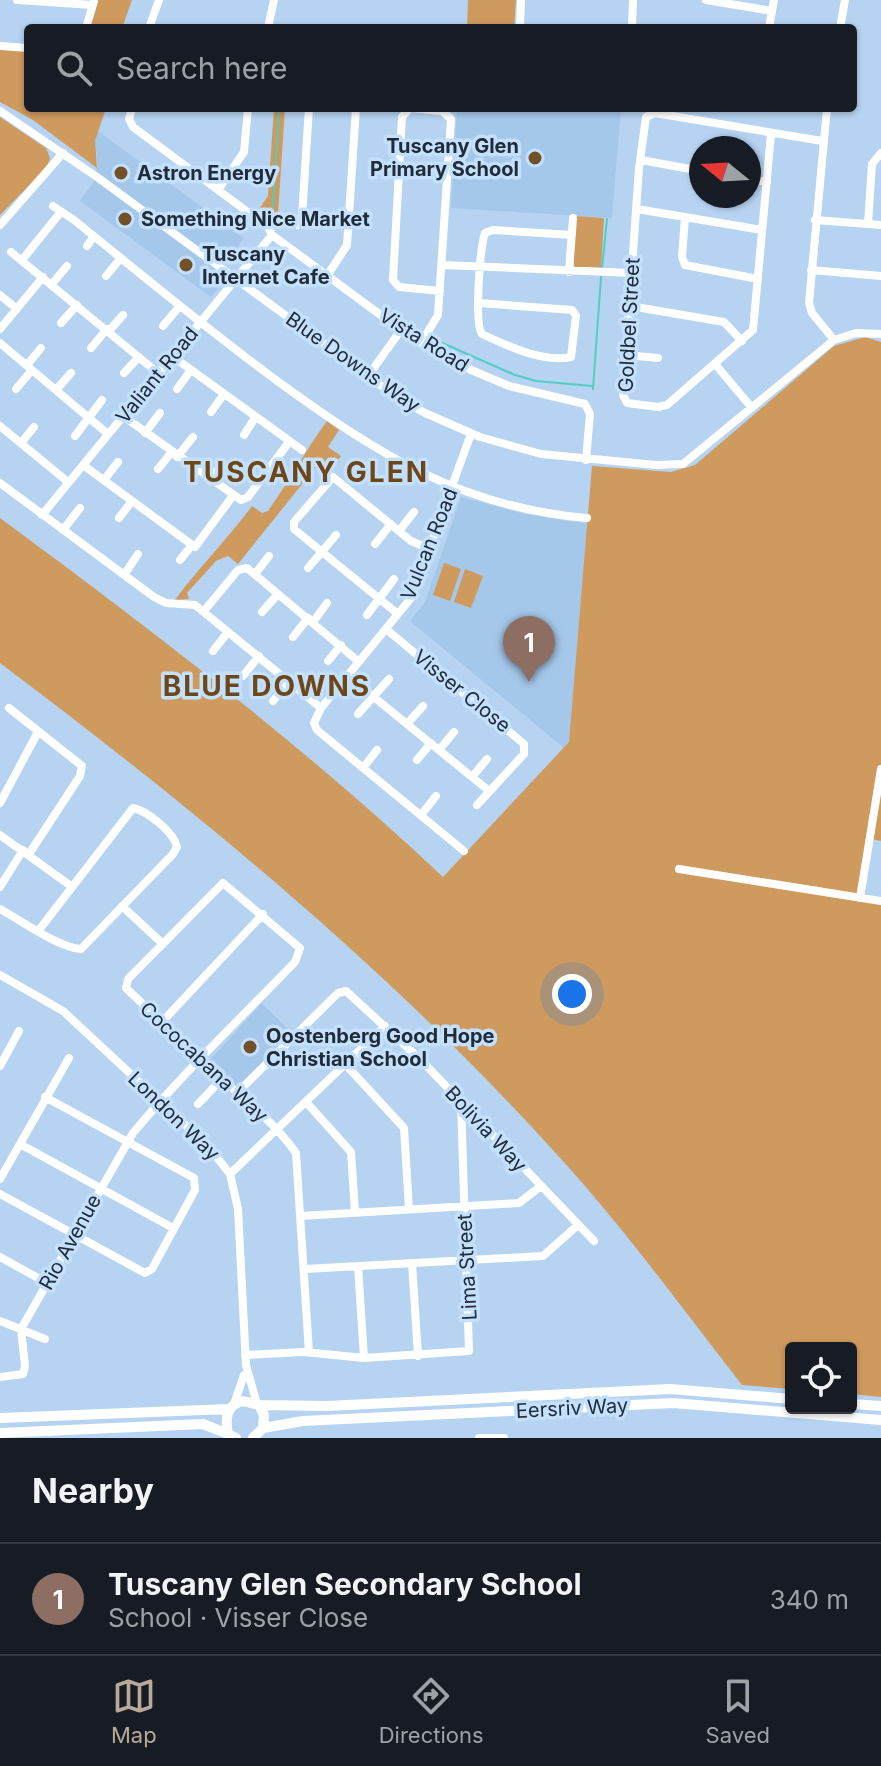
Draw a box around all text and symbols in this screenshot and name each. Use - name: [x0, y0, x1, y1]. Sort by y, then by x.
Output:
- search box: [24, 24, 857, 112]
- icon: search: [52, 46, 96, 90]
- text: Search here: [116, 50, 288, 86]
- place label: Tuscany Glen Primary School: [370, 134, 519, 181]
- north arrow: [689, 136, 761, 208]
- marker: Tuscany Glen Primary School: [526, 149, 544, 167]
- place label: Astron Energy: [137, 161, 276, 185]
- marker: Astron Energy: [112, 164, 130, 182]
- place label: Something Nice Market: [141, 207, 370, 231]
- marker: Something Nice Market: [116, 210, 134, 228]
- place label: Tuscany Internet Cafe: [202, 242, 330, 289]
- marker: Tuscany Internet Cafe: [177, 256, 195, 274]
- street label: Goldbel Street: [613, 257, 645, 393]
- street label: Vista Road: [375, 303, 473, 377]
- street label: Blue Downs Way: [281, 307, 425, 417]
- street label: Valiant Road: [111, 322, 203, 428]
- district label: TUSCANY GLEN: [183, 455, 429, 489]
- street label: Vulcan Road: [396, 484, 462, 604]
- pin: 1: [503, 616, 555, 682]
- street label: Visser Close: [409, 644, 515, 738]
- district label: BLUE DOWNS: [163, 669, 371, 703]
- your location: [552, 974, 592, 1014]
- street label: Cococabana Way: [135, 997, 273, 1127]
- place label: Oostenberg Good Hope Christian School: [266, 1024, 495, 1071]
- marker: Oostenberg Good Hope Christian School: [241, 1038, 259, 1056]
- street label: London Way: [123, 1066, 225, 1166]
- street label: Bolivia Way: [440, 1081, 532, 1177]
- street label: Rio Avenue: [34, 1190, 106, 1294]
- street label: Lima Street: [452, 1213, 482, 1321]
- map controls: [785, 1342, 857, 1414]
- button: locate: [785, 1342, 857, 1414]
- street label: Eersriv Way: [515, 1393, 629, 1423]
- text: Nearby: [32, 1470, 154, 1511]
- text: Tuscany Glen Secondary School: [108, 1566, 582, 1602]
- text: 1: [52, 1584, 64, 1615]
- text: 340 m: [770, 1584, 849, 1615]
- text: School · Visser Close: [108, 1602, 368, 1633]
- tab: Map: [111, 1674, 157, 1748]
- tab: Directions: [379, 1674, 484, 1748]
- tab: Saved: [706, 1674, 770, 1748]

